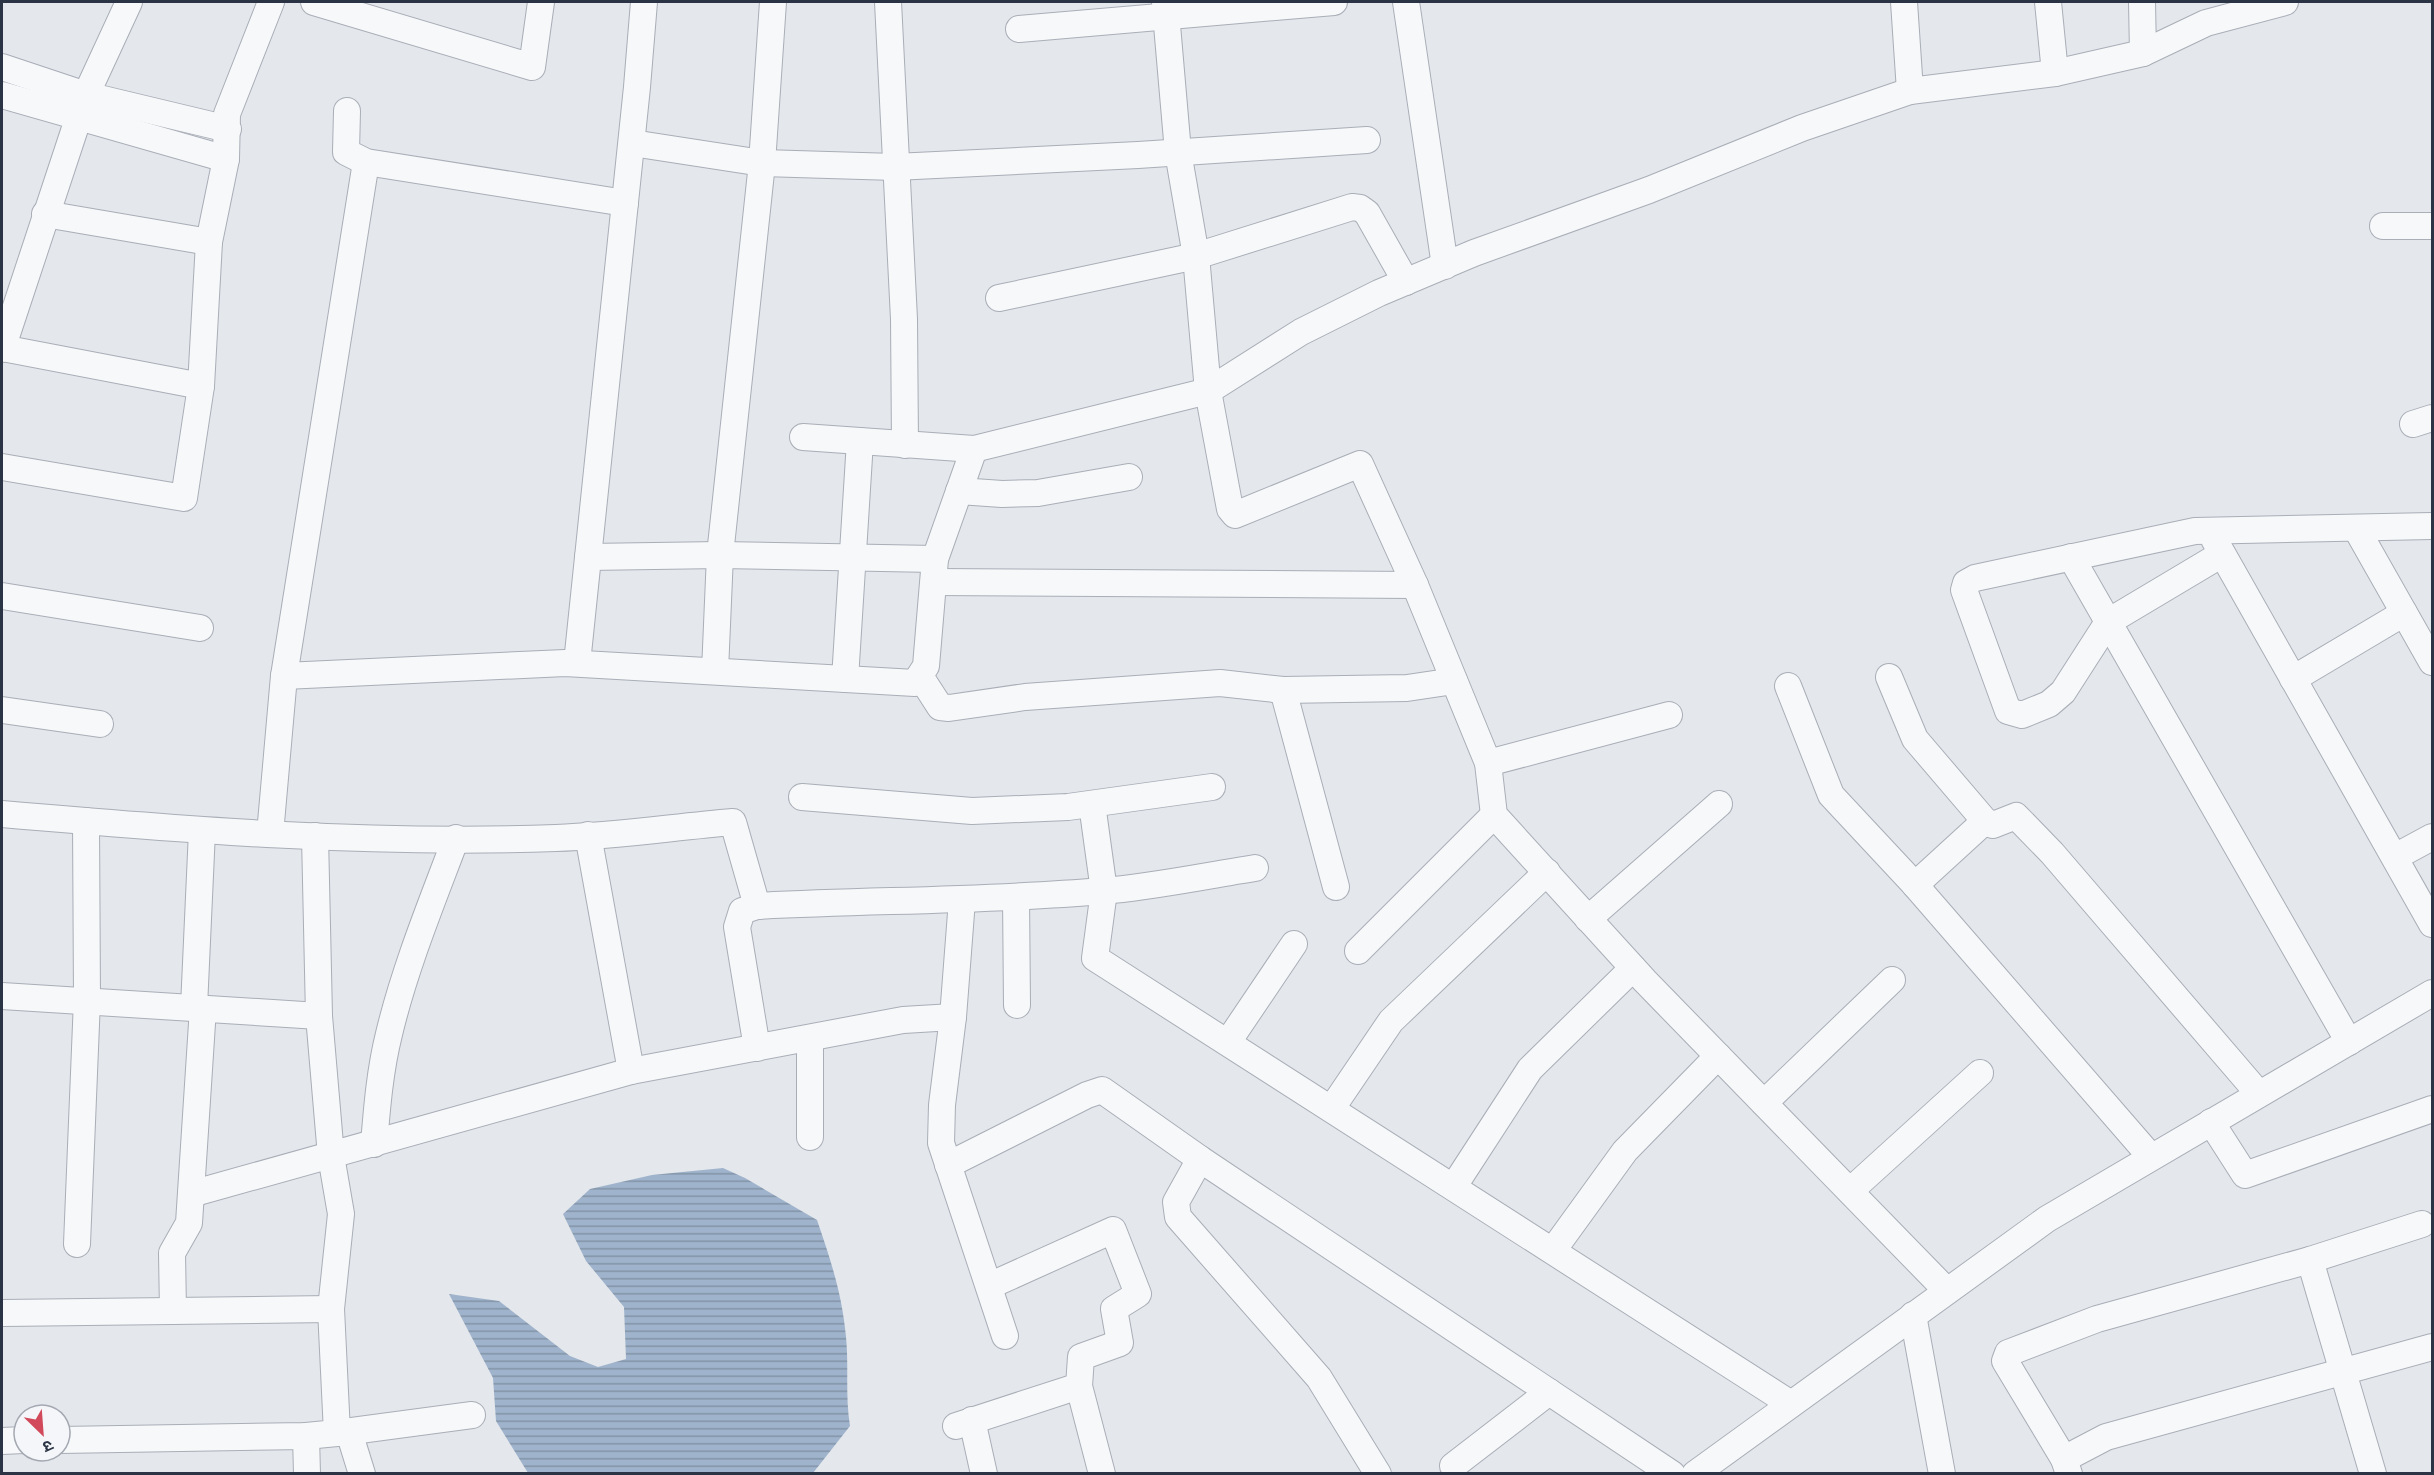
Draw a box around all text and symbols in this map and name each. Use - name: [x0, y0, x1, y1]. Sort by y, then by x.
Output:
- north arrow: [12, 1403, 72, 1463]
- text: उ: [39, 1436, 57, 1458]

